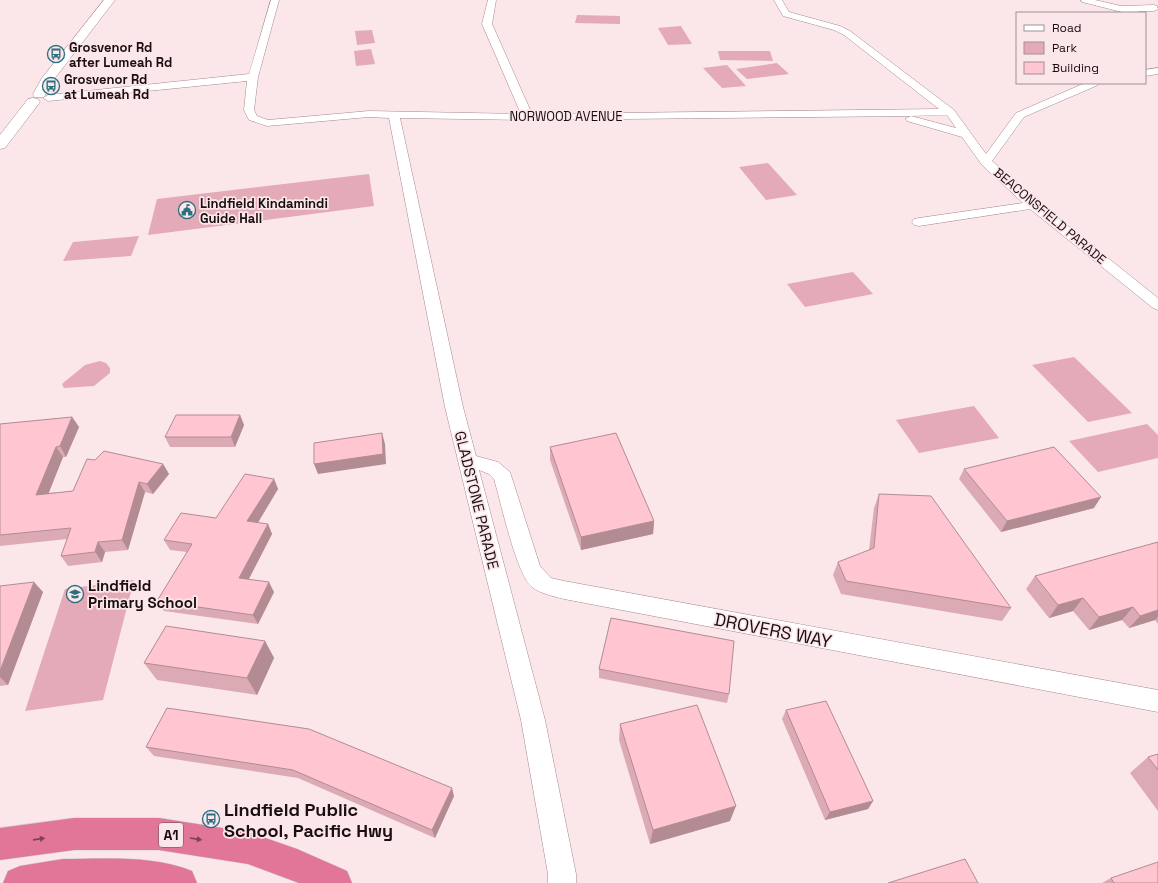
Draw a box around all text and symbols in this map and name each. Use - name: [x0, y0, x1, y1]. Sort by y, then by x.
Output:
- legend: [1016, 12, 1146, 84]
- text: Road: [1052, 20, 1081, 36]
- place label: Grosvenor Rd after Lumeah Rd: [69, 39, 172, 71]
- text: Park: [1052, 40, 1077, 56]
- bus stop icon: Grosvenor Rd after Lumeah Rd: [46, 44, 66, 64]
- text: Building: [1052, 60, 1099, 76]
- place label: Grosvenor Rd at Lumeah Rd: [64, 71, 149, 103]
- bus stop icon: Grosvenor Rd at Lumeah Rd: [41, 76, 61, 96]
- street label: NORWOOD AVENUE: [509, 108, 623, 125]
- street label: BEACONSFIELD PARADE: [990, 164, 1110, 268]
- place label: Lindfield Kindamindi Guide Hall: [200, 195, 328, 227]
- public building icon: Lindfield Kindamindi Guide Hall: [177, 200, 197, 220]
- street label: GLADSTONE PARADE: [451, 429, 503, 571]
- place label: Lindfield Primary School: [88, 576, 197, 612]
- school or university icon: Lindfield Primary School: [65, 584, 85, 604]
- street label: DROVERS WAY: [712, 607, 834, 653]
- place label: Lindfield Public School, Pacific Hwy: [224, 798, 393, 842]
- bus stop icon: Lindfield Public School, Pacific Hwy: [201, 809, 221, 829]
- road number: A1: [159, 823, 183, 847]
- one-way arrow: [33, 836, 45, 842]
- one-way arrow: [190, 836, 202, 842]

